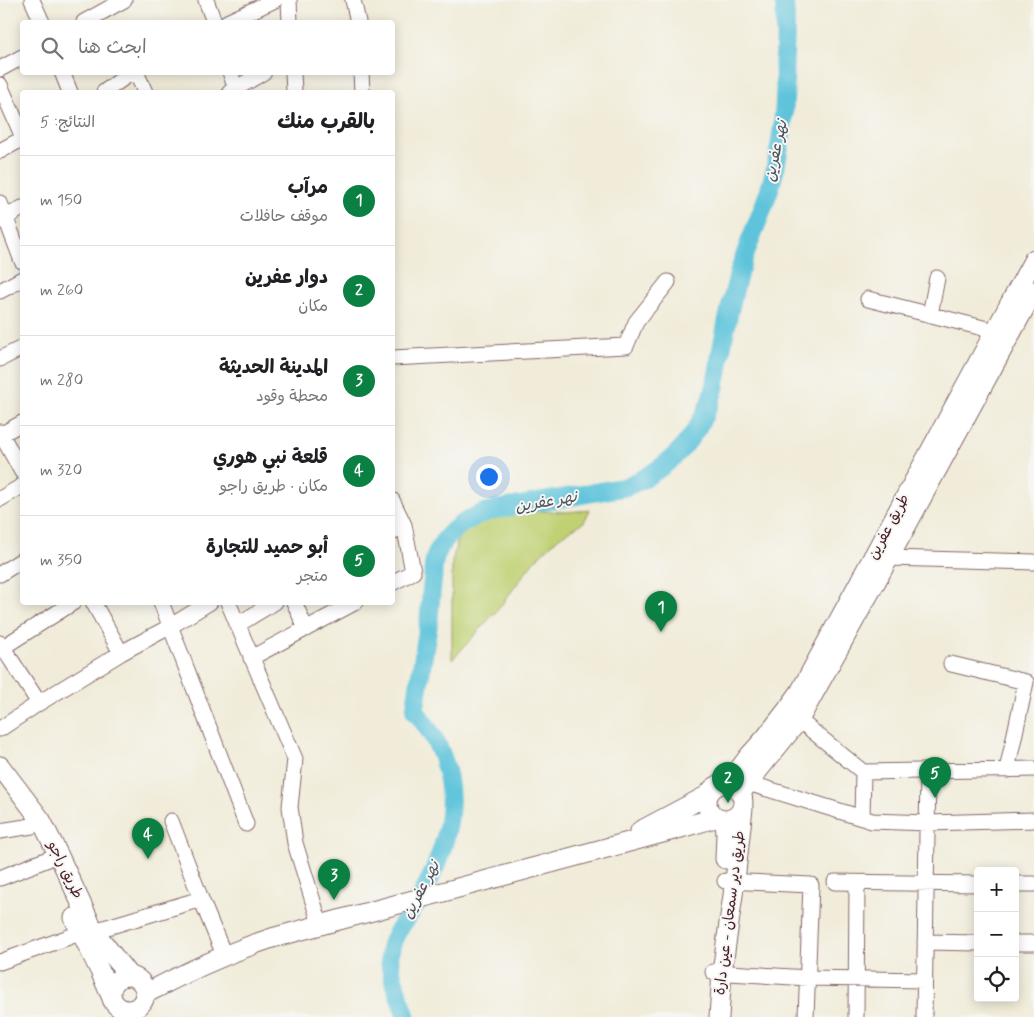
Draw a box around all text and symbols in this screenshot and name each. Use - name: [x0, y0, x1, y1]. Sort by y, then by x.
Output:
- search box: [20, 20, 395, 75]
- icon: search: [38, 34, 66, 62]
- text: ابحث هنا: [78, 35, 147, 60]
- text: بالقرب منك: [277, 108, 375, 136]
- text: النتائج: 5: [40, 112, 95, 133]
- water label: نهر عفرين: [759, 116, 793, 184]
- text: مرآب: [288, 175, 328, 200]
- text: 150 m: [40, 190, 82, 211]
- text: 1: [355, 190, 363, 211]
- text: موقف حافلات: [240, 206, 328, 227]
- text: دوار عفرين: [245, 265, 328, 290]
- text: 260 m: [40, 280, 83, 301]
- text: 2: [355, 280, 363, 301]
- text: مكان: [298, 296, 328, 317]
- text: المدينة الحديثة: [219, 355, 328, 380]
- text: 280 m: [40, 370, 83, 391]
- text: 3: [355, 370, 363, 391]
- text: محطة وقود: [256, 386, 328, 407]
- text: قلعة نبي هوري: [213, 445, 328, 470]
- text: 320 m: [40, 460, 82, 481]
- text: 4: [354, 460, 364, 481]
- your location: [476, 464, 502, 490]
- text: مكان · طريق راجو: [220, 476, 328, 497]
- water label: نهر عفرين: [513, 486, 581, 518]
- street label: طريق عفرين: [863, 491, 915, 563]
- text: أبو حميد للتجارة: [206, 535, 328, 560]
- text: 350 m: [40, 550, 82, 571]
- text: 5: [354, 550, 364, 571]
- text: متجر: [297, 566, 328, 587]
- pin: 1: [645, 591, 677, 632]
- pin: 5: [919, 757, 951, 798]
- pin: 2: [712, 762, 744, 803]
- pin: 4: [132, 818, 164, 859]
- street label: طريق دير سمعان - عين دارة: [710, 830, 750, 996]
- street label: طريق راجو: [42, 837, 88, 902]
- water label: نهر عفرين: [397, 855, 446, 923]
- pin: 3: [318, 859, 350, 900]
- map controls: [974, 867, 1019, 1002]
- button: +: [974, 867, 1019, 912]
- button: −: [974, 912, 1019, 957]
- button: locate: [974, 957, 1019, 1002]

